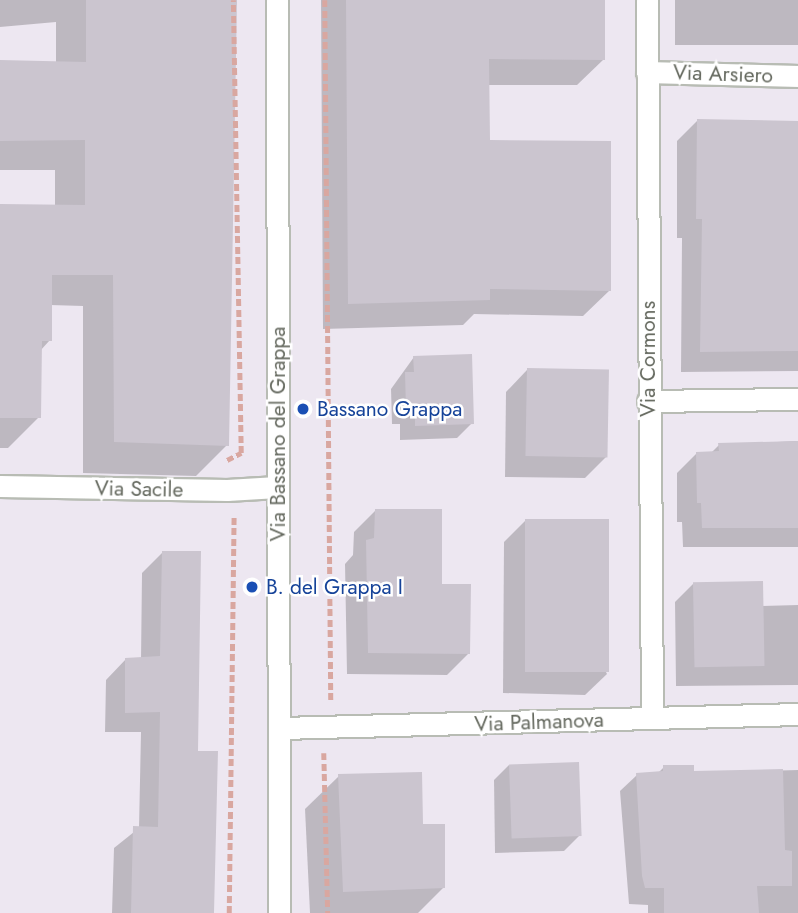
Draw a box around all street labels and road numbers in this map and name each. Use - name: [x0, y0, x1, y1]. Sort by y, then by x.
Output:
- street label: Via Arsiero: [673, 60, 773, 88]
- street label: Via Cormons: [635, 301, 661, 417]
- street label: Via Bassano del Grappa: [265, 327, 291, 541]
- street label: Via Sacile: [95, 476, 183, 502]
- street label: Via Palmanova: [474, 707, 604, 737]

